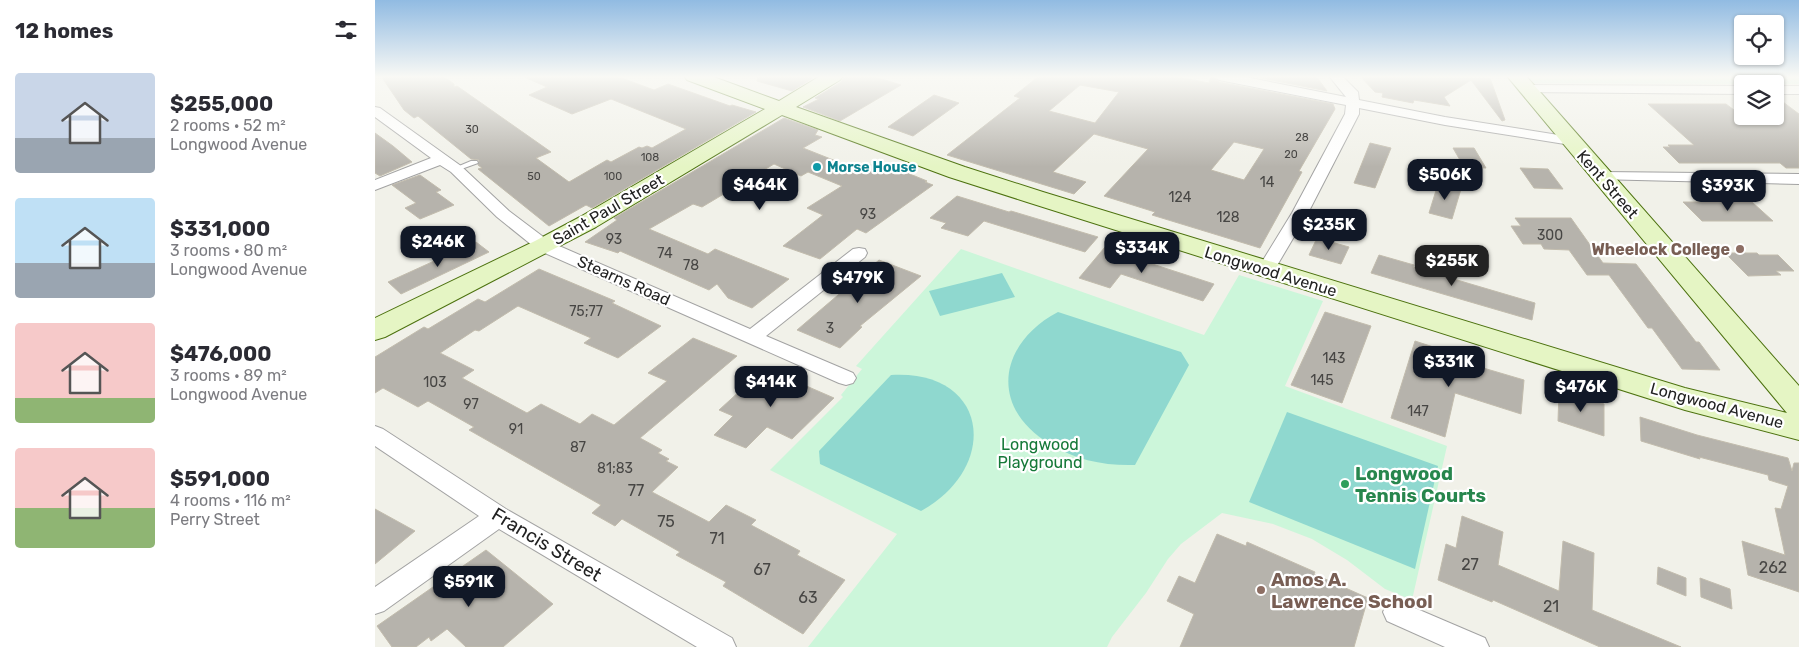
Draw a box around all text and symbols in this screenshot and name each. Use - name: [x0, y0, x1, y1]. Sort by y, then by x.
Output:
- map controls: [1734, 15, 1784, 125]
- button: locate: [1734, 15, 1784, 65]
- icon: filters: [332, 16, 360, 44]
- text: 12 homes: [15, 18, 113, 43]
- button: layers: [1734, 75, 1784, 125]
- text: $255,000: [170, 91, 273, 116]
- icon: home: [55, 93, 115, 153]
- text: 2 rooms · 52 m²: [170, 116, 286, 135]
- house number: 30: [465, 123, 479, 136]
- house number: 28: [1295, 131, 1309, 144]
- text: Longwood Avenue: [170, 135, 307, 154]
- street label: Kent Street: [1573, 146, 1642, 222]
- house number: 20: [1284, 148, 1298, 161]
- house number: 108: [641, 151, 659, 164]
- pin: $506K: [1410, 158, 1480, 201]
- place label: Morse House: [827, 159, 917, 176]
- marker: Morse House: [811, 161, 823, 173]
- text: $506K: [1419, 165, 1471, 184]
- pin: $464K: [725, 168, 795, 211]
- house number: 50: [527, 170, 541, 183]
- street label: Saint Paul Street: [549, 170, 667, 249]
- house number: 100: [604, 170, 622, 183]
- pin: $393K: [1693, 170, 1763, 212]
- house number: 14: [1260, 174, 1275, 191]
- text: $464K: [733, 175, 787, 194]
- text: $393K: [1702, 176, 1754, 195]
- house number: 124: [1169, 189, 1192, 206]
- house number: 93: [860, 206, 876, 223]
- pin: $235K: [1294, 208, 1364, 251]
- house number: 128: [1216, 209, 1240, 226]
- text: $235K: [1303, 215, 1355, 234]
- text: $331,000: [170, 216, 270, 241]
- icon: home: [55, 218, 115, 278]
- pin: $246K: [403, 226, 473, 268]
- house number: 300: [1537, 227, 1563, 244]
- house number: 93: [606, 231, 622, 248]
- text: $246K: [412, 232, 464, 251]
- pin: $334K: [1107, 232, 1177, 274]
- text: $334K: [1115, 238, 1169, 257]
- place label: Wheelock College: [1591, 240, 1730, 259]
- text: 3 rooms · 80 m²: [170, 241, 287, 260]
- street label: Longwood Avenue: [1202, 242, 1339, 301]
- marker: Wheelock College: [1734, 243, 1746, 255]
- pin: $255K: [1417, 244, 1487, 287]
- house number: 74: [657, 245, 673, 262]
- street label: Stearns Road: [574, 251, 673, 309]
- text: $255K: [1426, 251, 1478, 270]
- house number: 78: [683, 257, 699, 274]
- text: Longwood Avenue: [170, 260, 307, 279]
- pin: $479K: [823, 262, 893, 304]
- text: $479K: [832, 268, 884, 287]
- house number: 75;77: [569, 303, 603, 320]
- house number: 3: [826, 320, 834, 337]
- text: $476,000: [170, 341, 272, 366]
- icon: home: [55, 343, 115, 403]
- pin: $331K: [1414, 346, 1484, 388]
- house number: 143: [1322, 350, 1346, 367]
- text: $331K: [1424, 352, 1474, 371]
- text: 3 rooms · 89 m²: [170, 366, 287, 385]
- pin: $414K: [736, 366, 806, 408]
- pin: $476K: [1546, 370, 1616, 413]
- text: $414K: [746, 372, 796, 391]
- house number: 145: [1310, 372, 1334, 389]
- house number: 103: [423, 374, 447, 391]
- text: $476K: [1555, 377, 1607, 396]
- street label: Longwood Avenue: [1648, 379, 1786, 432]
- text: Longwood Avenue: [170, 385, 307, 404]
- house number: 97: [463, 396, 479, 413]
- house number: 147: [1407, 403, 1429, 420]
- house number: 91: [509, 421, 523, 438]
- park label: Longwood Playground: [998, 435, 1082, 472]
- house number: 87: [570, 439, 586, 456]
- house number: 81;83: [597, 460, 633, 477]
- place label: Longwood Tennis Courts: [1355, 462, 1486, 507]
- text: $591,000: [170, 466, 270, 491]
- icon: home: [55, 468, 115, 528]
- marker: Longwood Tennis Courts: [1339, 478, 1351, 490]
- house number: 77: [628, 481, 644, 500]
- text: 4 rooms · 116 m²: [170, 491, 291, 510]
- street label: Francis Street: [488, 503, 606, 587]
- text: Perry Street: [170, 510, 260, 529]
- house number: 75: [657, 512, 675, 531]
- house number: 71: [709, 529, 725, 548]
- house number: 27: [1461, 555, 1479, 574]
- house number: 262: [1759, 558, 1787, 577]
- house number: 67: [753, 560, 771, 579]
- pin: $591K: [434, 566, 504, 608]
- place label: Amos A. Lawrence School: [1271, 568, 1433, 613]
- text: $591K: [444, 572, 494, 591]
- marker: Amos A. Lawrence School: [1255, 584, 1267, 596]
- house number: 63: [798, 588, 818, 607]
- house number: 21: [1543, 597, 1559, 616]

